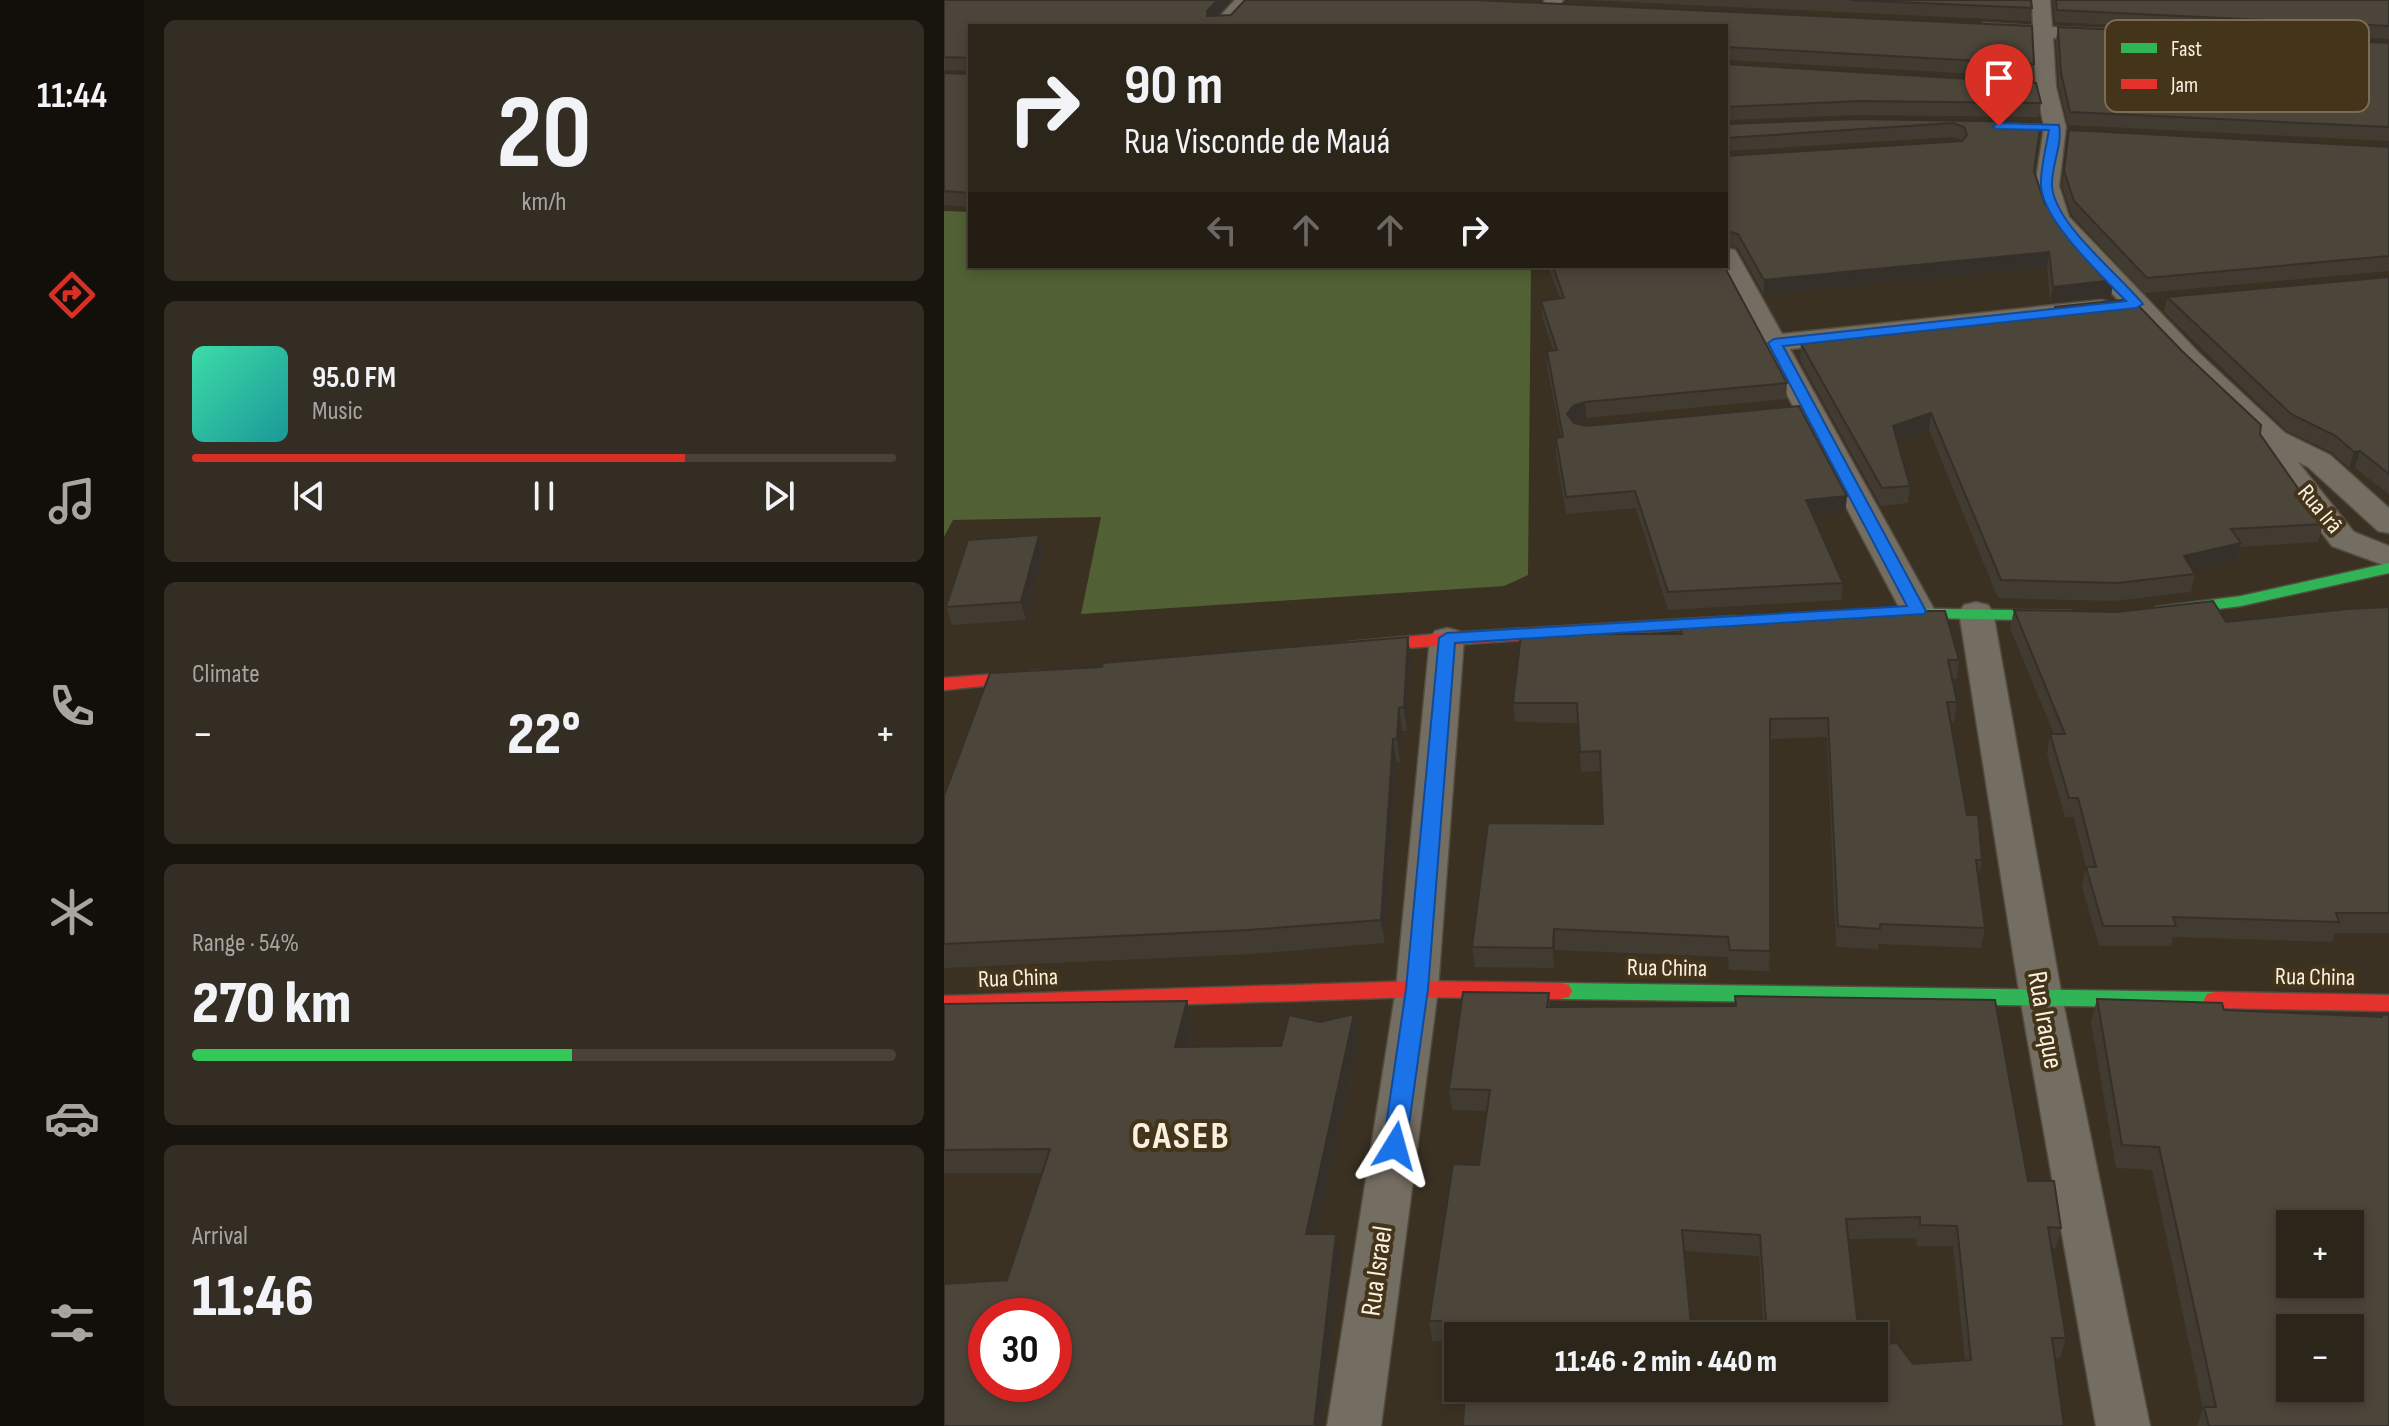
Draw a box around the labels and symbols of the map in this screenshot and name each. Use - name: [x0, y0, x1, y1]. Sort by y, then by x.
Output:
- legend: [2105, 20, 2369, 112]
- text: Fast: [2171, 36, 2202, 63]
- pin: [1965, 44, 2033, 126]
- text: Jam: [2170, 72, 2198, 99]
- street label: Rua Irã: [2291, 479, 2349, 539]
- street label: Rua China: [1627, 953, 1707, 983]
- street label: Rua China: [977, 962, 1059, 994]
- street label: Rua China: [2275, 962, 2355, 992]
- street label: Rua Iraque: [2020, 969, 2070, 1071]
- position arrow: [1353, 1104, 1437, 1188]
- district label: CASEB: [1131, 1114, 1231, 1159]
- street label: Rua Israel: [1354, 1224, 1400, 1318]
- speed limit sign: 30: [968, 1298, 1072, 1402]

